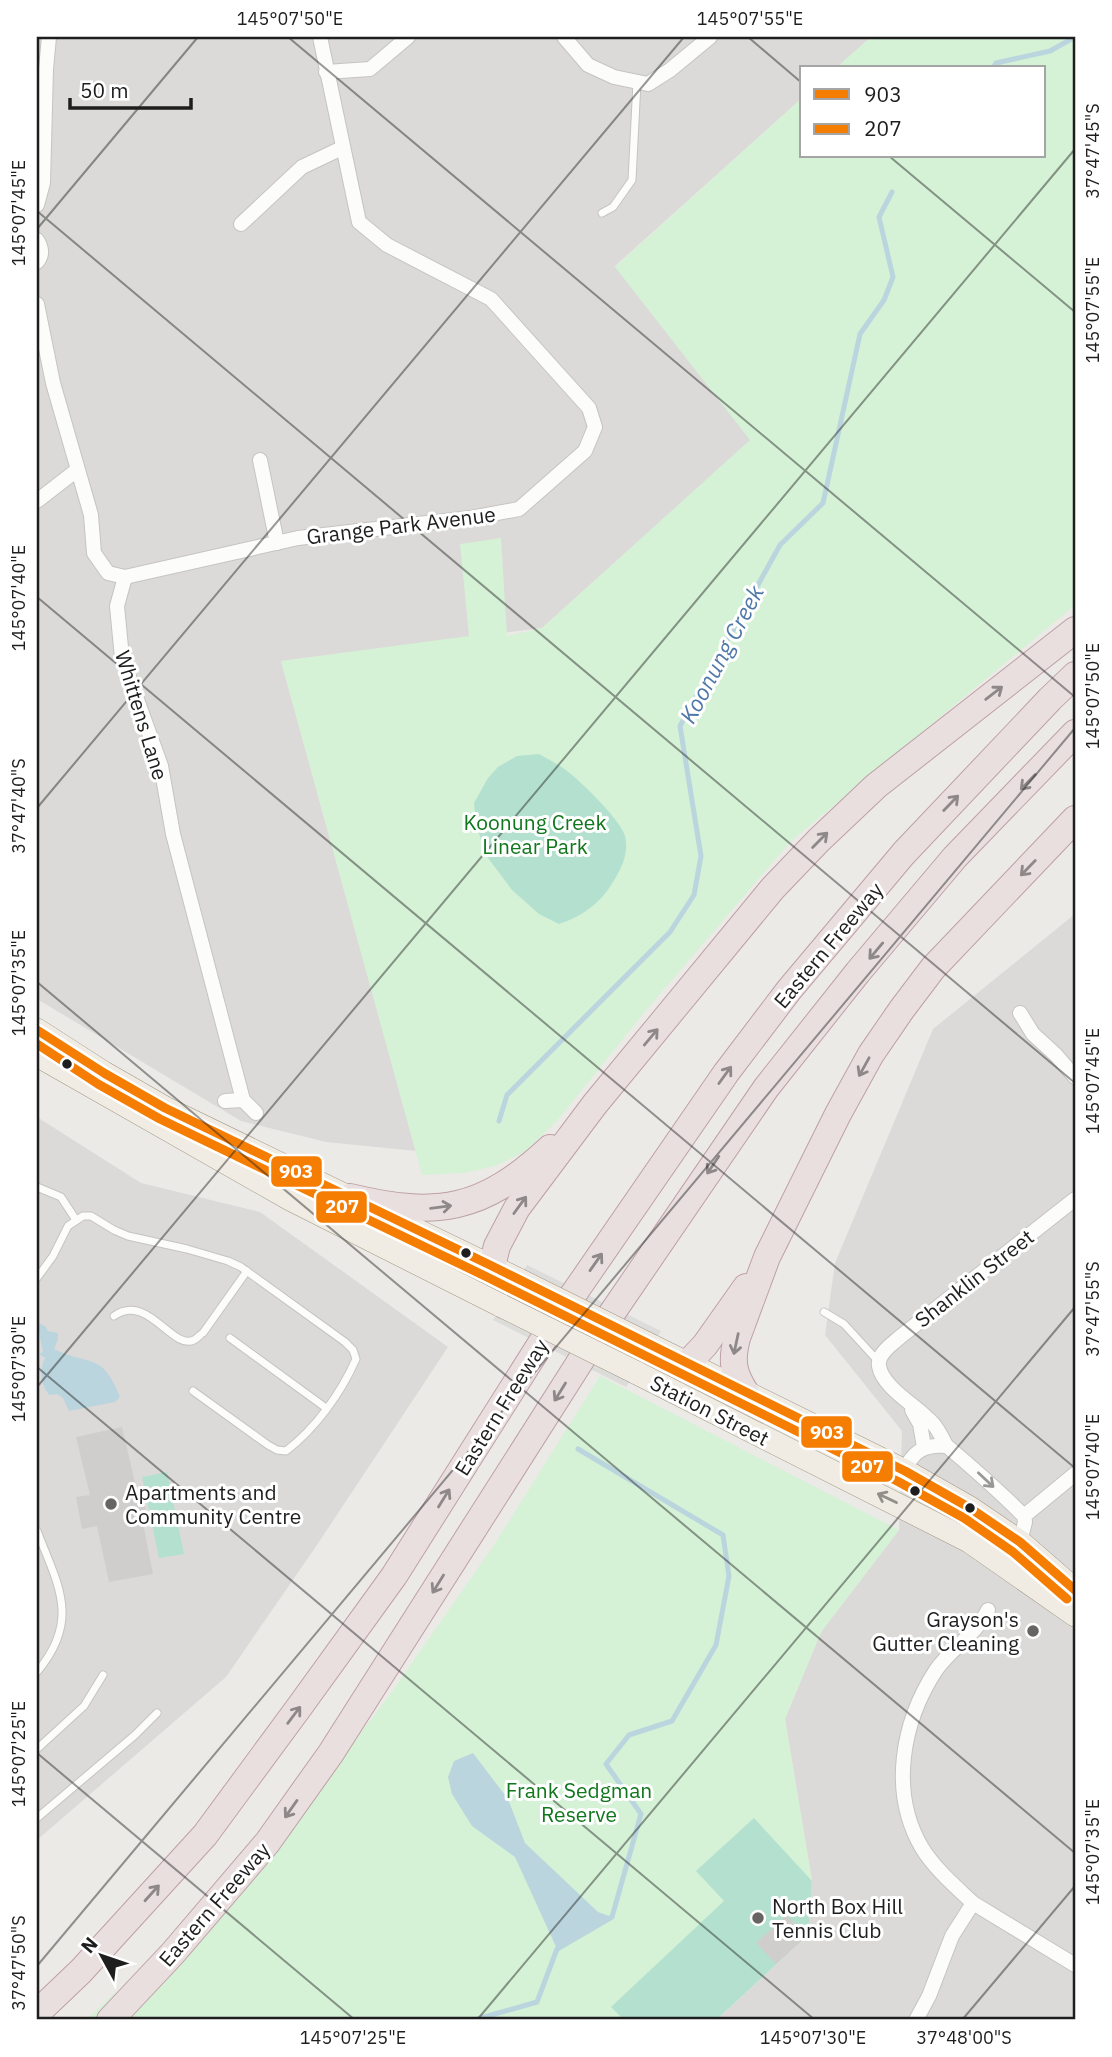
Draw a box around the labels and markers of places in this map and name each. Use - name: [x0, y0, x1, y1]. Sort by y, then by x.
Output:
- unlabelled marker: [60, 1057, 74, 1071]
- unlabelled marker: [459, 1246, 473, 1260]
- place label: Apartments and Community Centre: [125, 1478, 301, 1530]
- unlabelled marker: [908, 1484, 922, 1498]
- marker: Apartments and Community Centre: [103, 1496, 119, 1512]
- unlabelled marker: [963, 1501, 977, 1515]
- place label: Grayson's Gutter Cleaning: [872, 1605, 1019, 1657]
- marker: Grayson's Gutter Cleaning: [1025, 1623, 1041, 1639]
- place label: North Box Hill Tennis Club: [772, 1892, 903, 1944]
- marker: North Box Hill Tennis Club: [750, 1910, 766, 1926]

